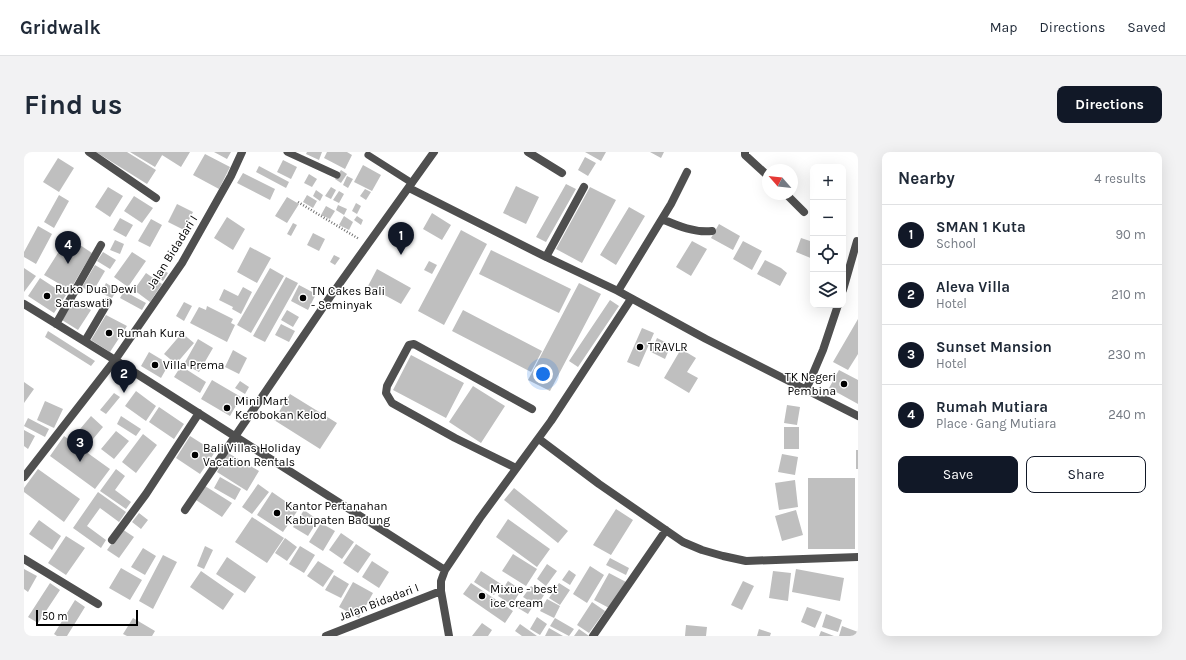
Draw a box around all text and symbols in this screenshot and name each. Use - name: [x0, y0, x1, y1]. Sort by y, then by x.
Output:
- text: Gridwalk: [20, 17, 101, 39]
- text: Map: [990, 19, 1018, 36]
- text: Directions: [1040, 19, 1105, 36]
- text: Saved: [1127, 19, 1166, 36]
- button: Directions: [1057, 86, 1162, 123]
- text: Find us: [24, 88, 123, 121]
- north arrow: [762, 164, 798, 200]
- map controls: [810, 164, 846, 308]
- button: +: [810, 164, 846, 200]
- text: Nearby: [898, 168, 955, 188]
- text: 4 results: [1094, 171, 1146, 186]
- button: −: [810, 200, 846, 236]
- street label: Jalan Bidadari I: [144, 213, 200, 291]
- text: SMAN 1 Kuta: [936, 218, 1026, 236]
- pin: 1: [388, 222, 414, 255]
- text: 1: [909, 227, 913, 242]
- text: 90 m: [1115, 227, 1146, 242]
- pin: 4: [55, 231, 81, 264]
- button: locate: [810, 236, 846, 272]
- text: School: [936, 236, 976, 251]
- button: layers: [810, 272, 846, 308]
- text: Aleva Villa: [936, 278, 1010, 296]
- place label: Ruko Dua Dewi Saraswati: [55, 282, 137, 310]
- place label: TN Cakes Bali - Seminyak: [311, 284, 385, 312]
- text: 2: [907, 287, 915, 302]
- text: 210 m: [1111, 287, 1146, 302]
- marker: Ruko Dua Dewi Saraswati: [42, 291, 52, 301]
- marker: TN Cakes Bali - Seminyak: [298, 293, 308, 303]
- text: Hotel: [936, 296, 967, 311]
- place label: Rumah Kura: [117, 326, 185, 340]
- marker: Rumah Kura: [104, 328, 114, 338]
- text: Sunset Mansion: [936, 338, 1052, 356]
- place label: TRAVLR: [648, 340, 688, 354]
- marker: TRAVLR: [635, 342, 645, 352]
- text: 3: [907, 347, 915, 362]
- text: 230 m: [1108, 347, 1146, 362]
- text: Hotel: [936, 356, 967, 371]
- place label: Villa Prema: [163, 358, 224, 372]
- pin: 2: [111, 360, 137, 393]
- marker: Villa Prema: [150, 360, 160, 370]
- your location: [533, 364, 553, 384]
- place label: TK Negeri Pembina: [785, 370, 836, 398]
- marker: TK Negeri Pembina: [839, 379, 849, 389]
- place label: Mini Mart Kerobokan Kelod: [235, 394, 327, 422]
- text: Rumah Mutiara: [936, 398, 1048, 416]
- marker: Mini Mart Kerobokan Kelod: [222, 403, 232, 413]
- text: 4: [907, 407, 915, 422]
- text: 240 m: [1108, 407, 1146, 422]
- text: Place · Gang Mutiara: [936, 416, 1056, 431]
- pin: 3: [67, 429, 93, 462]
- place label: Bali Villas Holiday Vacation Rentals: [203, 441, 301, 469]
- marker: Bali Villas Holiday Vacation Rentals: [190, 450, 200, 460]
- button: Save: [898, 456, 1018, 493]
- button: Share: [1026, 456, 1146, 493]
- place label: Kantor Pertanahan Kabupaten Badung: [285, 499, 390, 527]
- marker: Kantor Pertanahan Kabupaten Badung: [272, 508, 282, 518]
- street label: Jalan Bidadari I: [337, 580, 421, 624]
- place label: Mixue - best ice cream: [490, 582, 558, 610]
- marker: Mixue - best ice cream: [477, 591, 487, 601]
- scale bar: [36, 608, 138, 627]
- text: 50 m: [42, 610, 68, 623]

